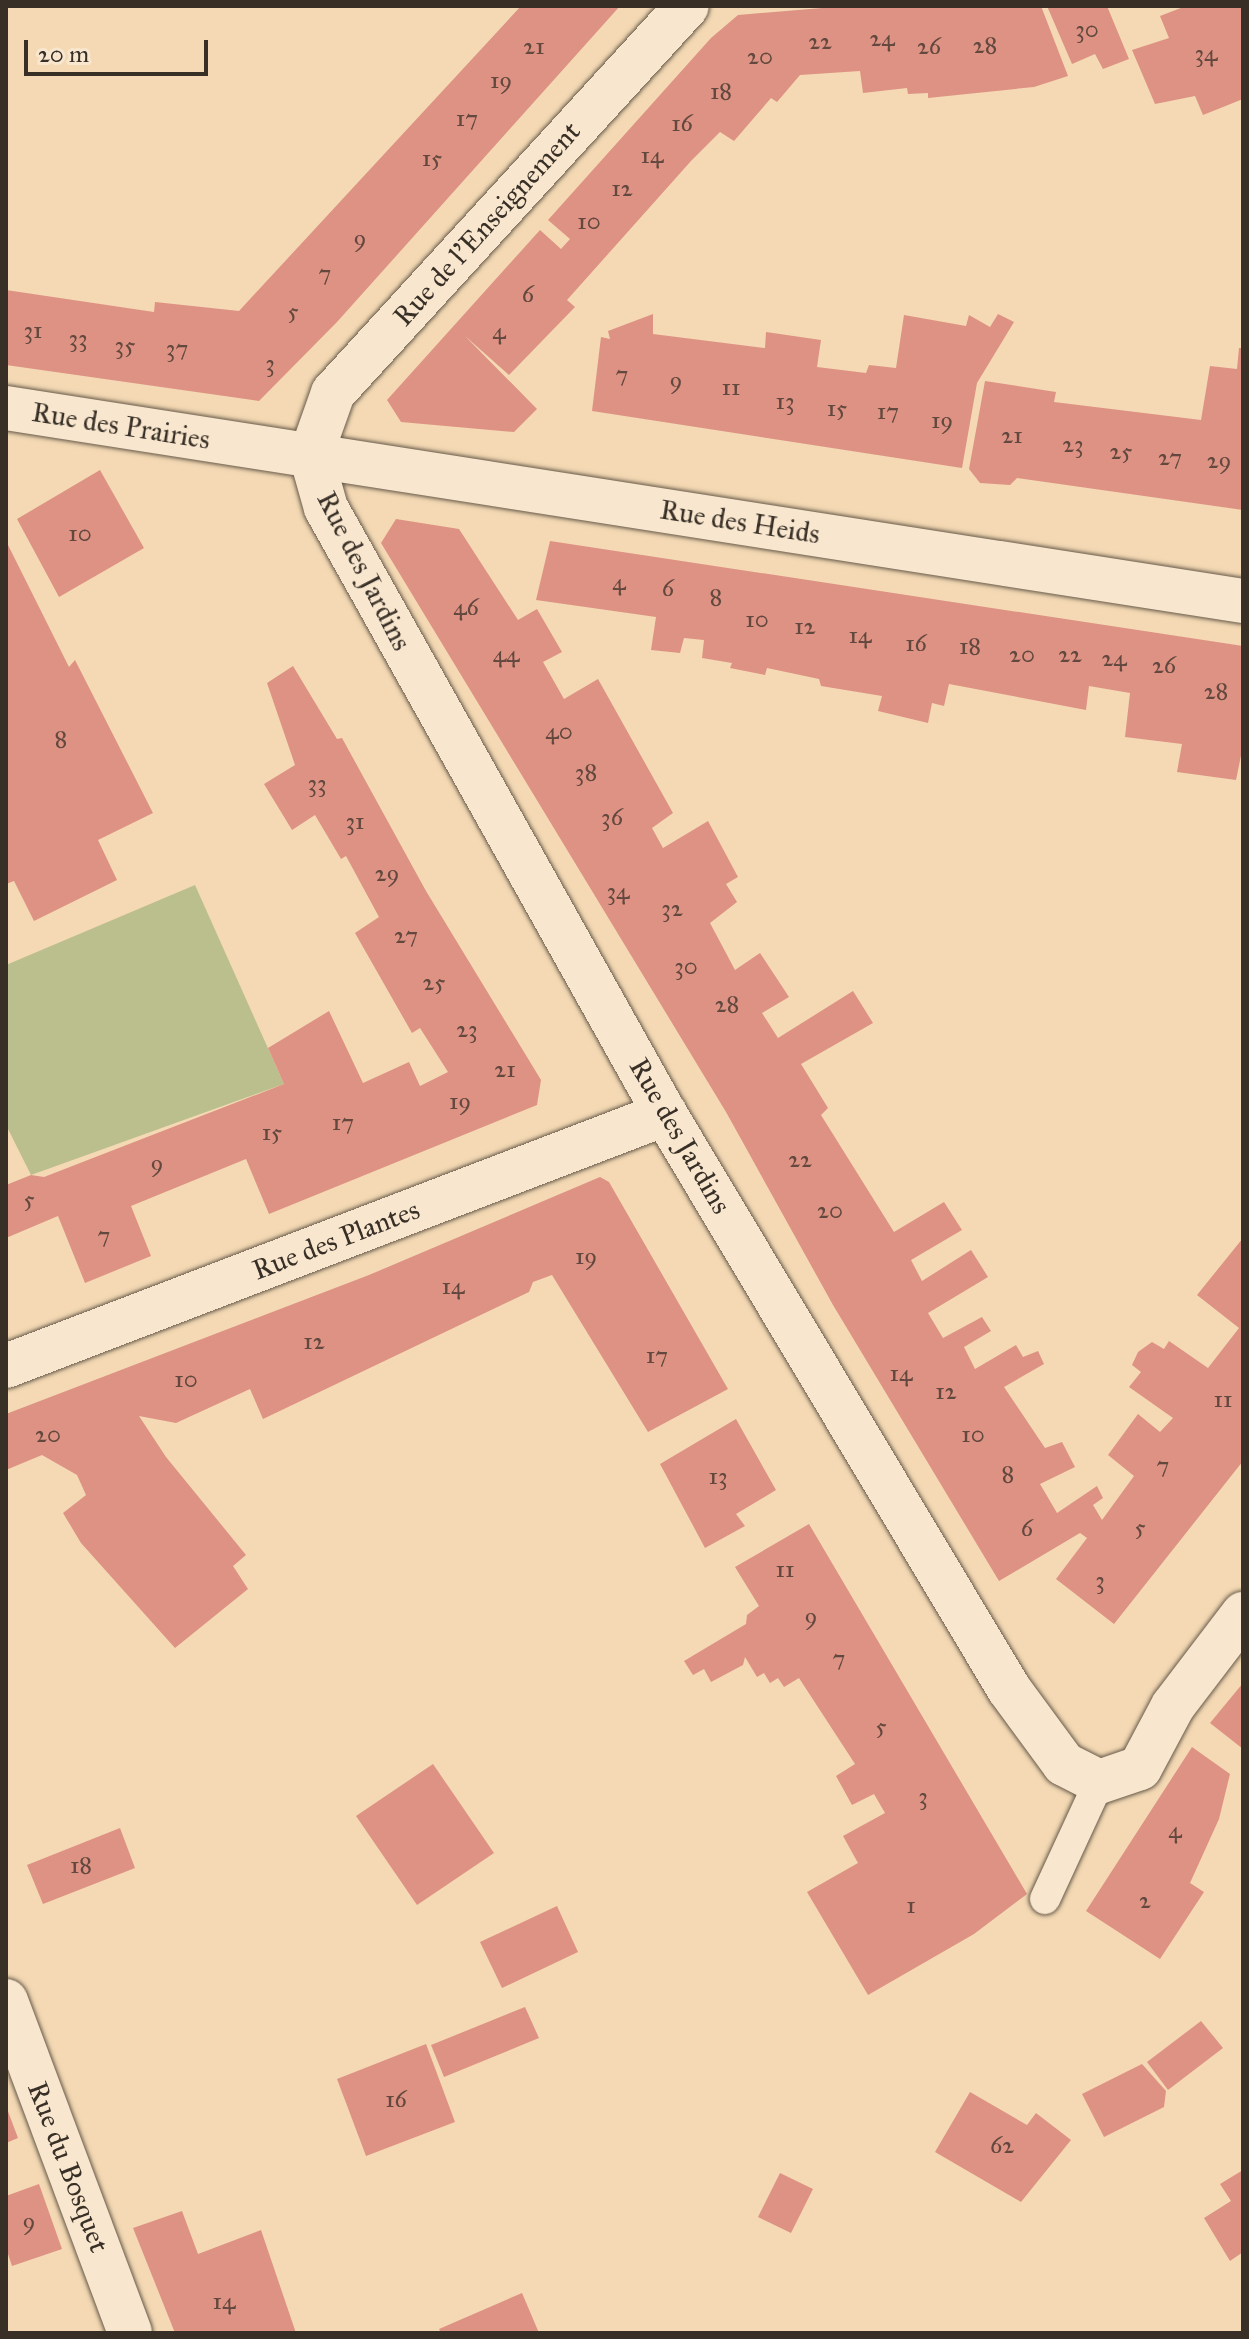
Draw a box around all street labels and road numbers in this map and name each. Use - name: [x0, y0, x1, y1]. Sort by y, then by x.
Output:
- street label: Rue de l'Enseignement: [387, 115, 587, 333]
- street label: Rue des Prairies: [30, 395, 212, 457]
- street label: Rue des Jardins: [310, 486, 418, 656]
- street label: Rue des Heids: [658, 493, 822, 551]
- street label: Rue des Jardins: [622, 1052, 738, 1220]
- street label: Rue des Plantes: [248, 1193, 424, 1287]
- street label: Rue du Bosquet: [20, 2077, 116, 2257]

